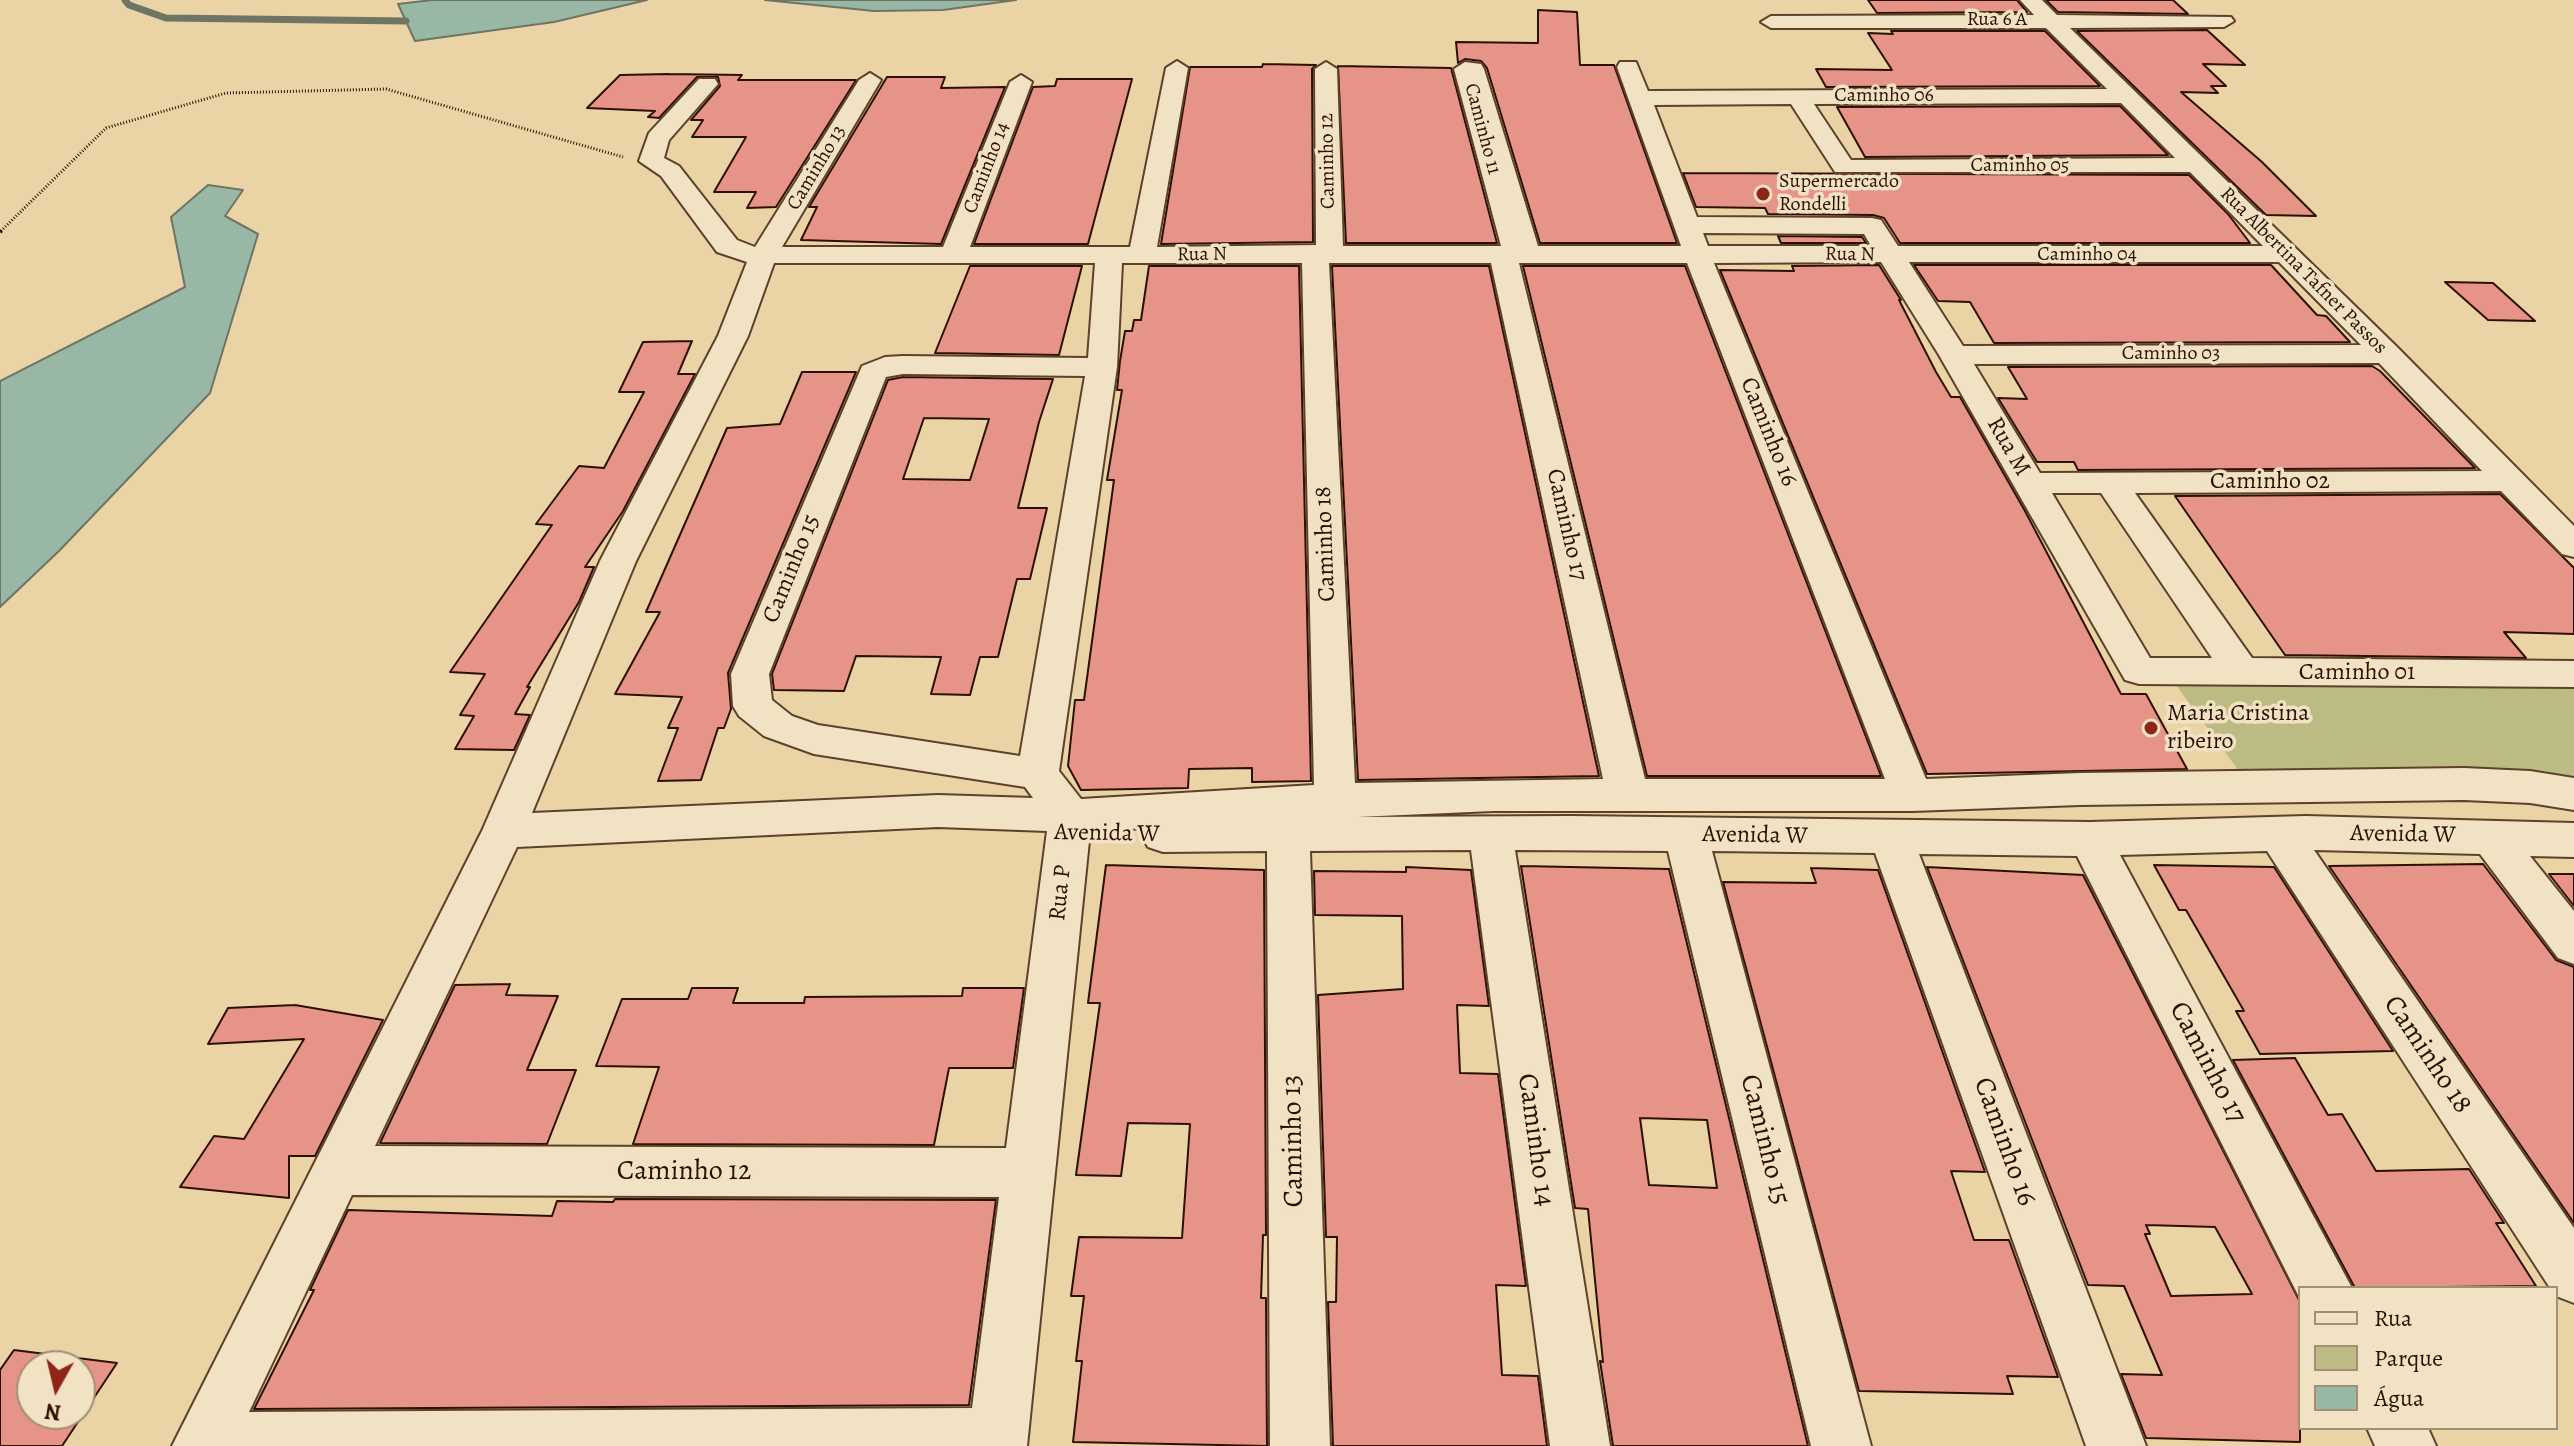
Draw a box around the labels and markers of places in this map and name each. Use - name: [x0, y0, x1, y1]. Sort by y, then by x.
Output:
- place label: Supermercado Rondelli: [1779, 170, 1899, 217]
- marker: Supermercado Rondelli: [1754, 185, 1772, 203]
- place label: Maria Cristina ribeiro: [2167, 700, 2309, 756]
- marker: Maria Cristina ribeiro: [2142, 719, 2160, 737]

